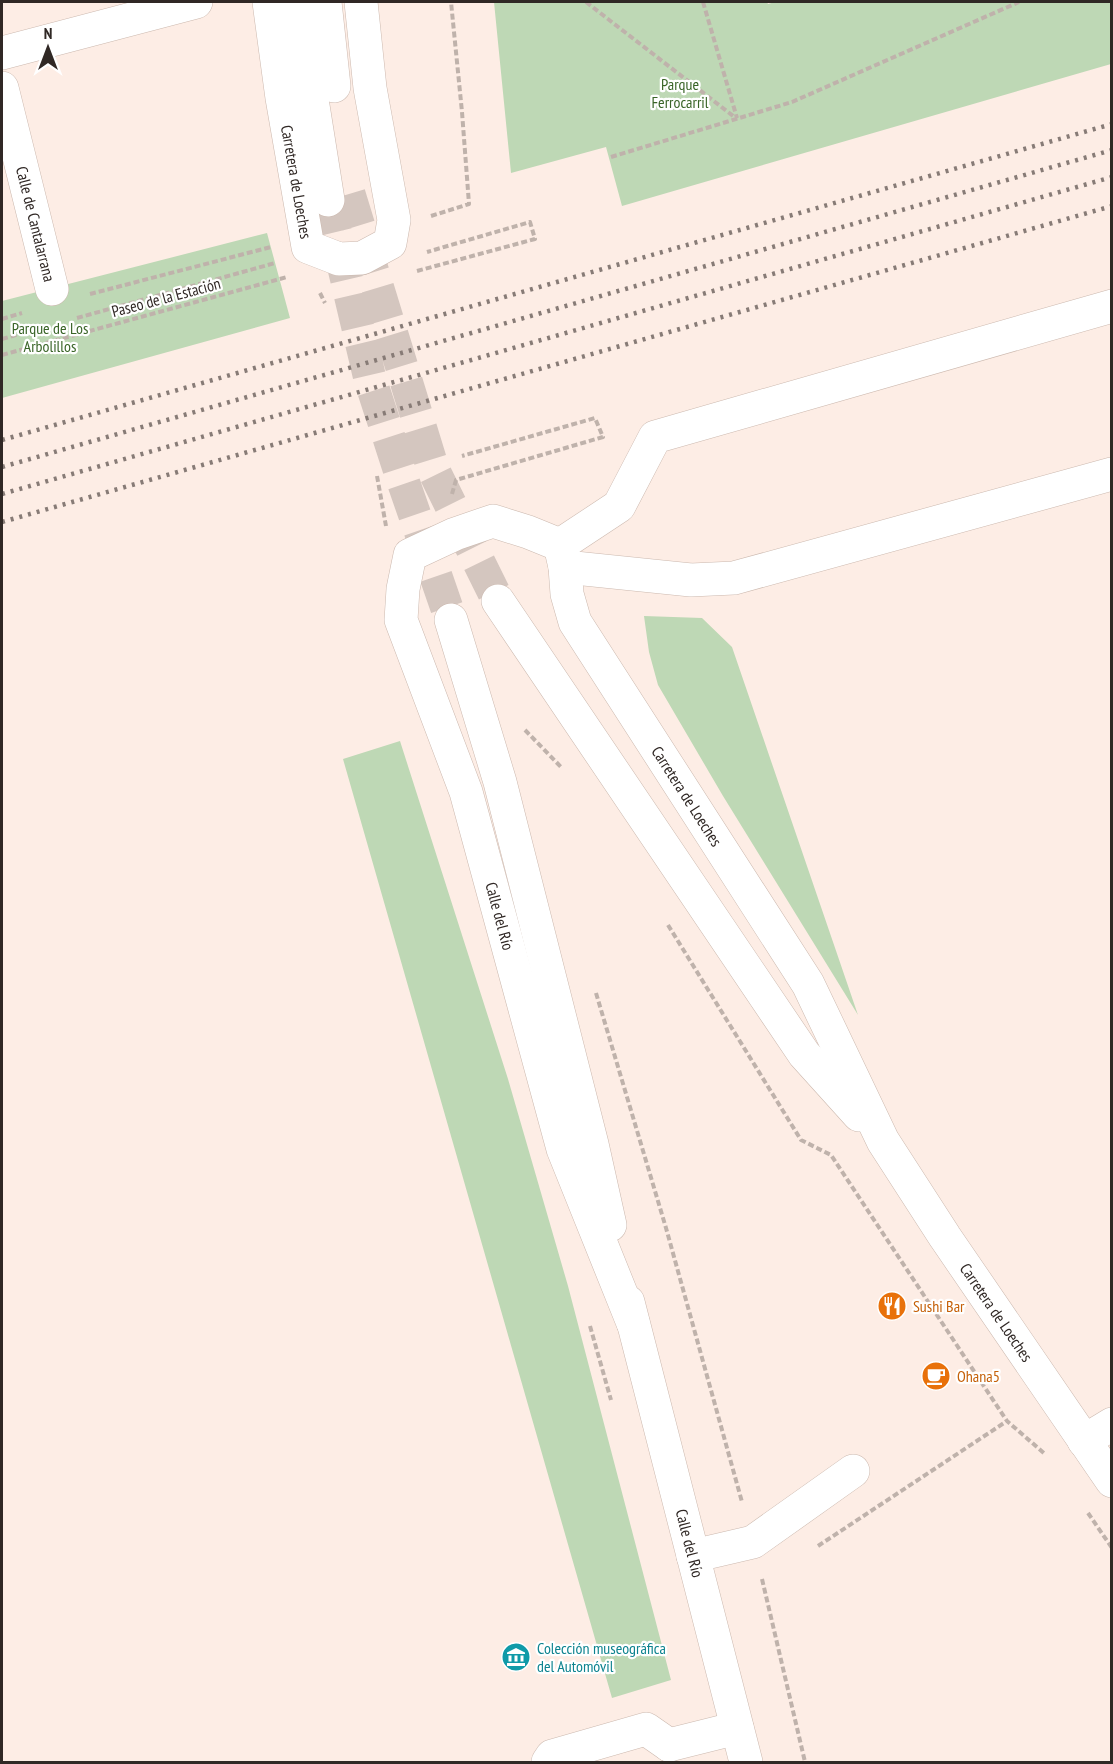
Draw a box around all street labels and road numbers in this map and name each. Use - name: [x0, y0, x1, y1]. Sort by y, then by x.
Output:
- street label: Carretera de Loeches: [277, 123, 316, 240]
- street label: Calle de Cantalarrana: [12, 164, 60, 284]
- street label: Paseo de la Estación: [109, 273, 223, 321]
- street label: Carretera de Loeches: [648, 742, 727, 850]
- street label: Calle del Río: [481, 880, 519, 952]
- street label: Carretera de Loeches: [956, 1259, 1037, 1365]
- street label: Calle del Río: [672, 1507, 708, 1580]

